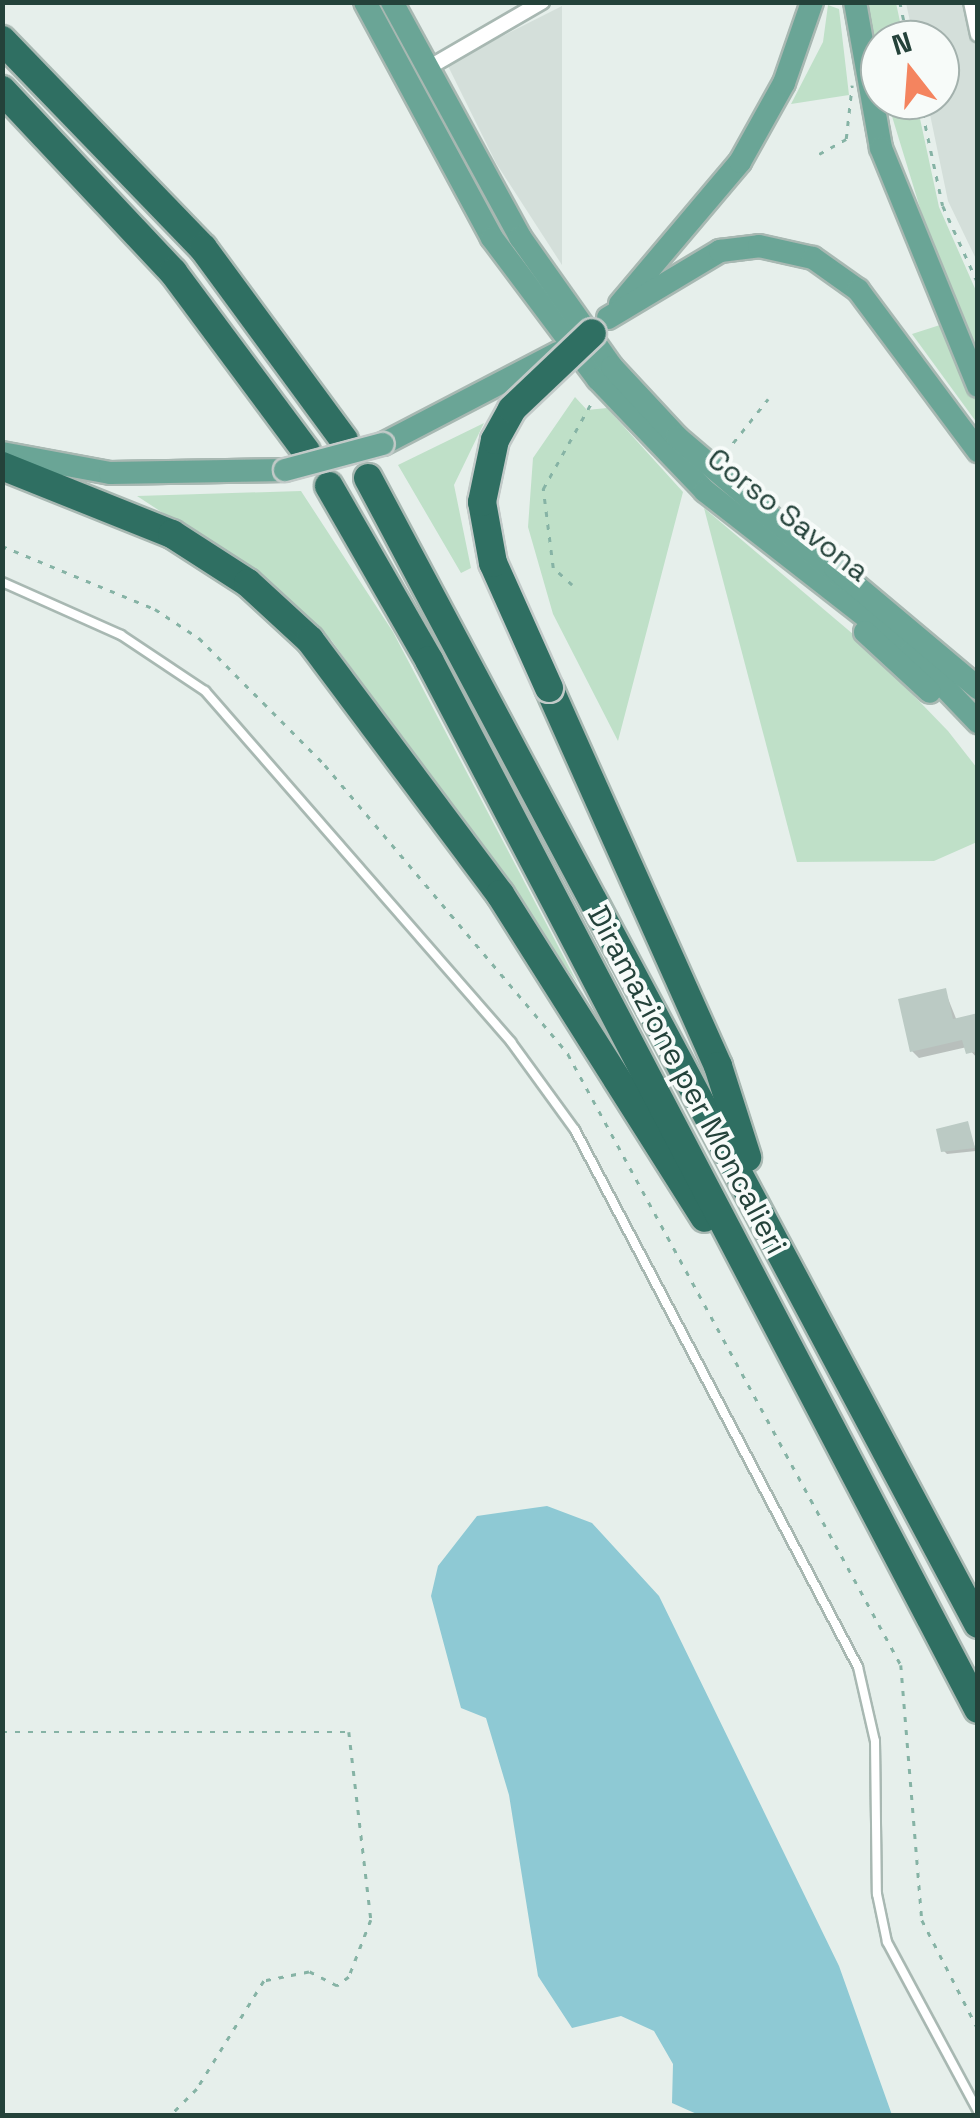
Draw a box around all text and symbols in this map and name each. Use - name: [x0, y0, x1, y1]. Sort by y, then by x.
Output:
- north arrow: [860, 20, 960, 120]
- text: N: [888, 23, 916, 63]
- street label: Corso Savona: [700, 441, 876, 589]
- street label: Diramazione per Moncalieri: [580, 900, 794, 1260]

